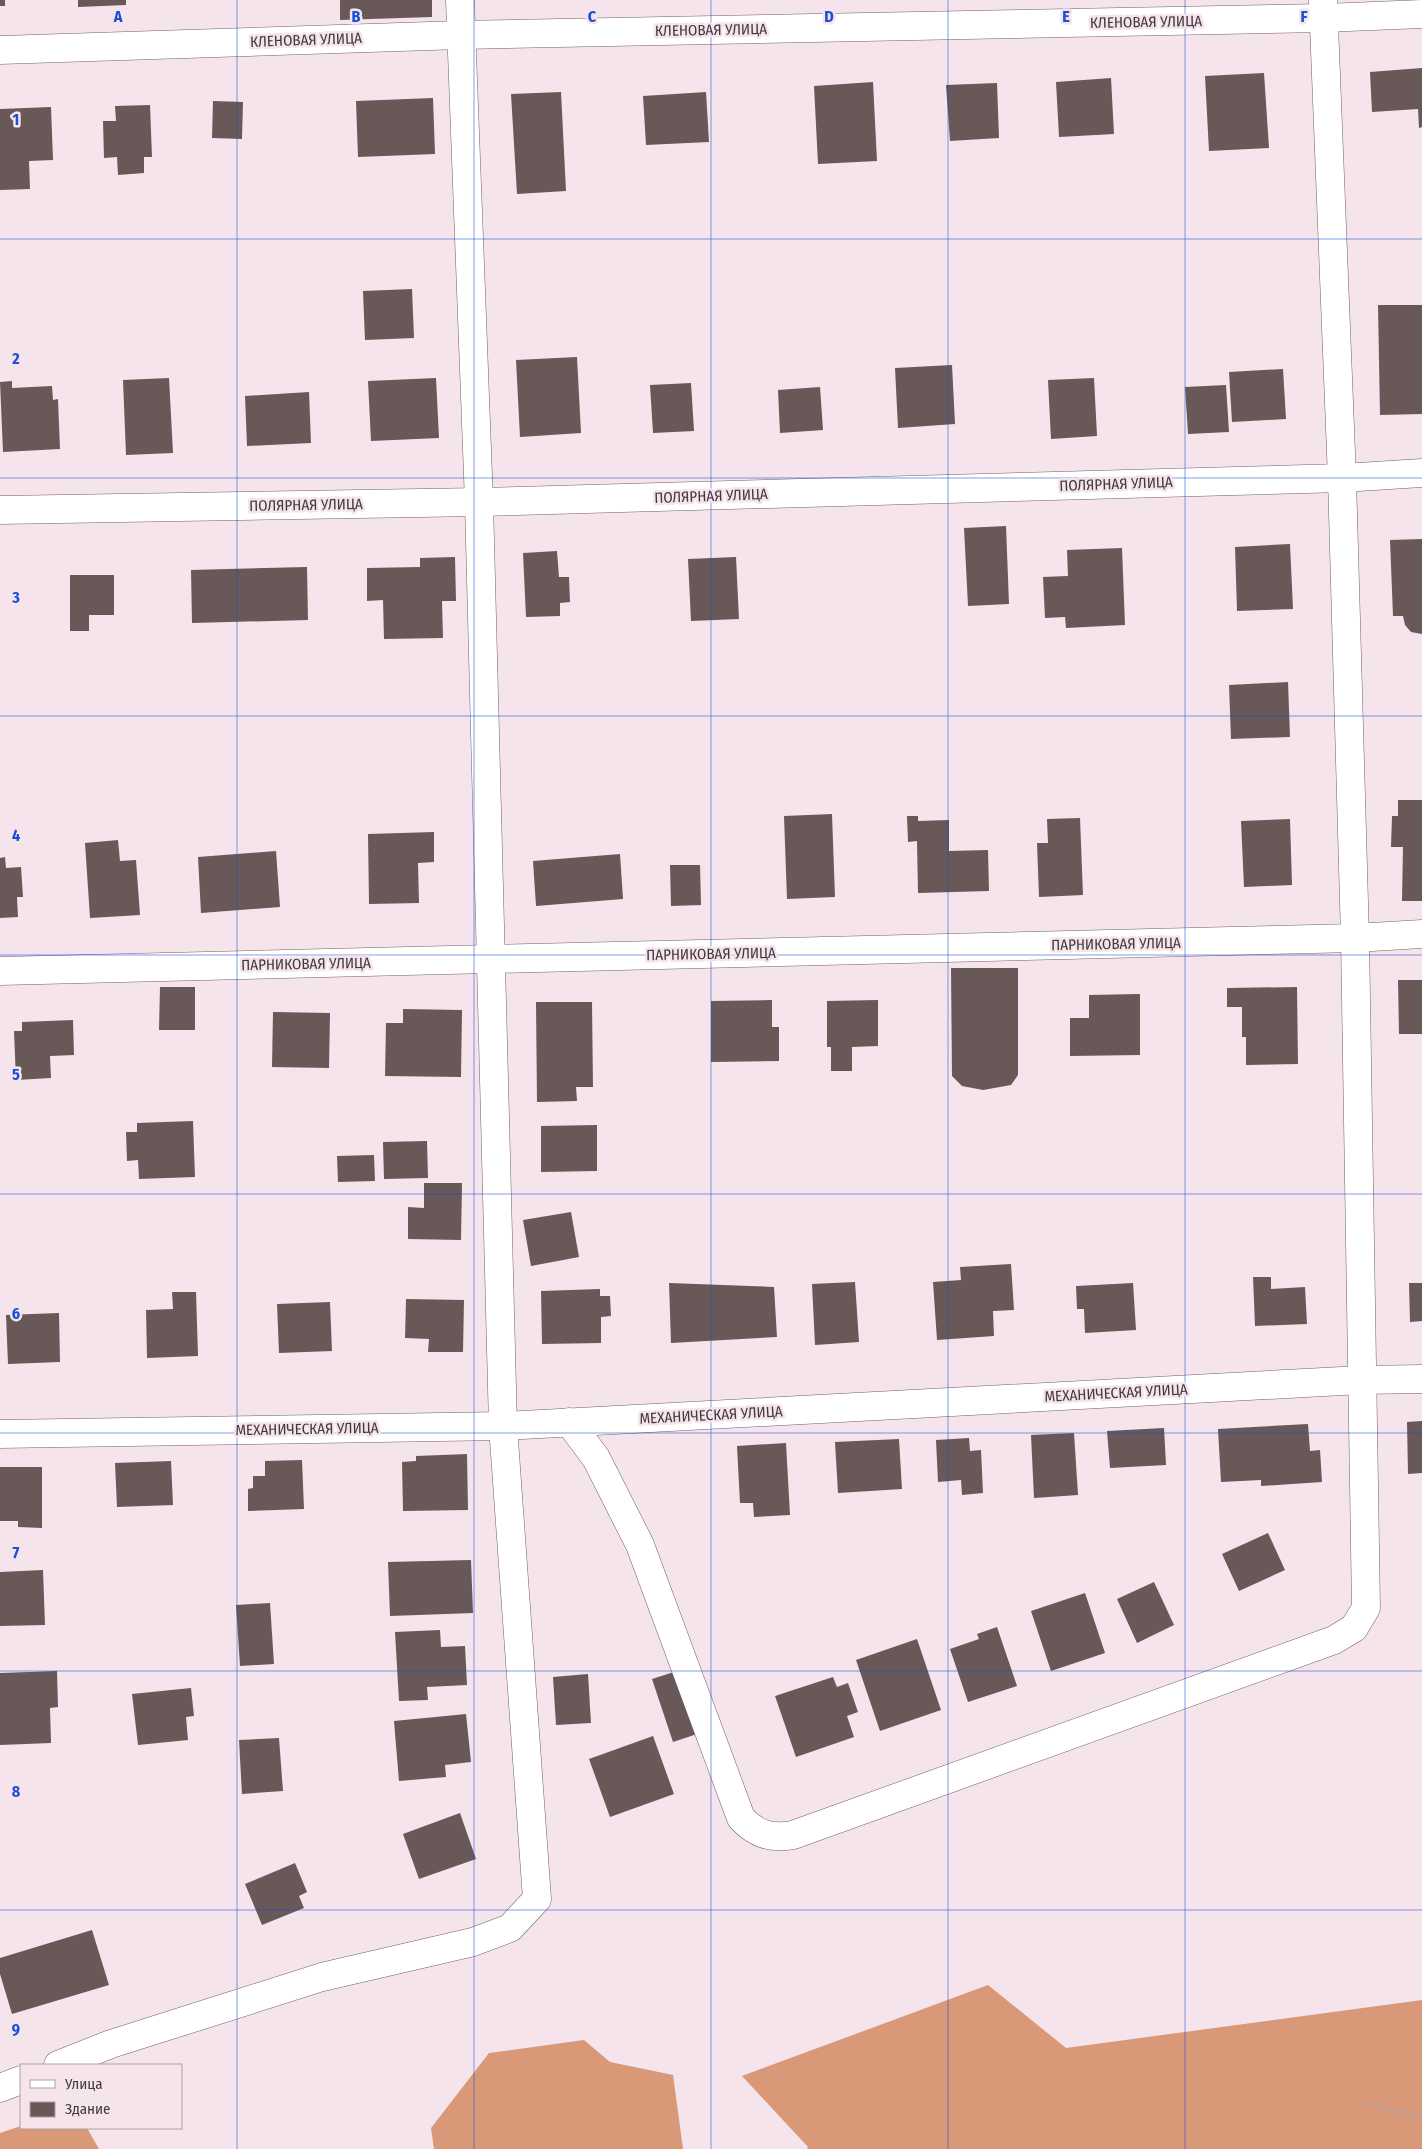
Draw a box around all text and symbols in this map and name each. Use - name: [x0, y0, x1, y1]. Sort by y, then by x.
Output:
- text: A: [113, 7, 123, 26]
- text: B: [352, 7, 361, 26]
- text: C: [588, 7, 597, 26]
- text: D: [824, 7, 834, 26]
- text: E: [1062, 7, 1070, 26]
- text: F: [1300, 7, 1308, 26]
- street label: КЛЕНОВАЯ УЛИЦА: [1090, 12, 1202, 32]
- street label: КЛЕНОВАЯ УЛИЦА: [655, 20, 767, 40]
- street label: КЛЕНОВАЯ УЛИЦА: [250, 29, 362, 51]
- text: 1: [13, 110, 19, 129]
- text: 2: [11, 349, 20, 368]
- street label: ПОЛЯРНАЯ УЛИЦА: [1059, 473, 1173, 495]
- street label: ПОЛЯРНАЯ УЛИЦА: [654, 485, 768, 507]
- street label: ПОЛЯРНАЯ УЛИЦА: [249, 495, 363, 515]
- text: 3: [11, 588, 20, 607]
- text: 4: [12, 826, 20, 845]
- street label: ПАРНИКОВАЯ УЛИЦА: [1051, 934, 1181, 954]
- street label: ПАРНИКОВАЯ УЛИЦА: [646, 944, 776, 964]
- street label: ПАРНИКОВАЯ УЛИЦА: [241, 954, 371, 974]
- text: 5: [12, 1065, 20, 1084]
- text: 6: [12, 1304, 20, 1323]
- street label: МЕХАНИЧЕСКАЯ УЛИЦА: [1044, 1380, 1188, 1406]
- street label: МЕХАНИЧЕСКАЯ УЛИЦА: [639, 1402, 783, 1428]
- street label: МЕХАНИЧЕСКАЯ УЛИЦА: [235, 1419, 379, 1439]
- text: 7: [13, 1543, 20, 1562]
- text: 8: [12, 1782, 21, 1801]
- text: 9: [12, 2020, 20, 2039]
- legend: [20, 2064, 182, 2129]
- text: Улица: [64, 2075, 103, 2093]
- text: Здание: [65, 2100, 111, 2118]

